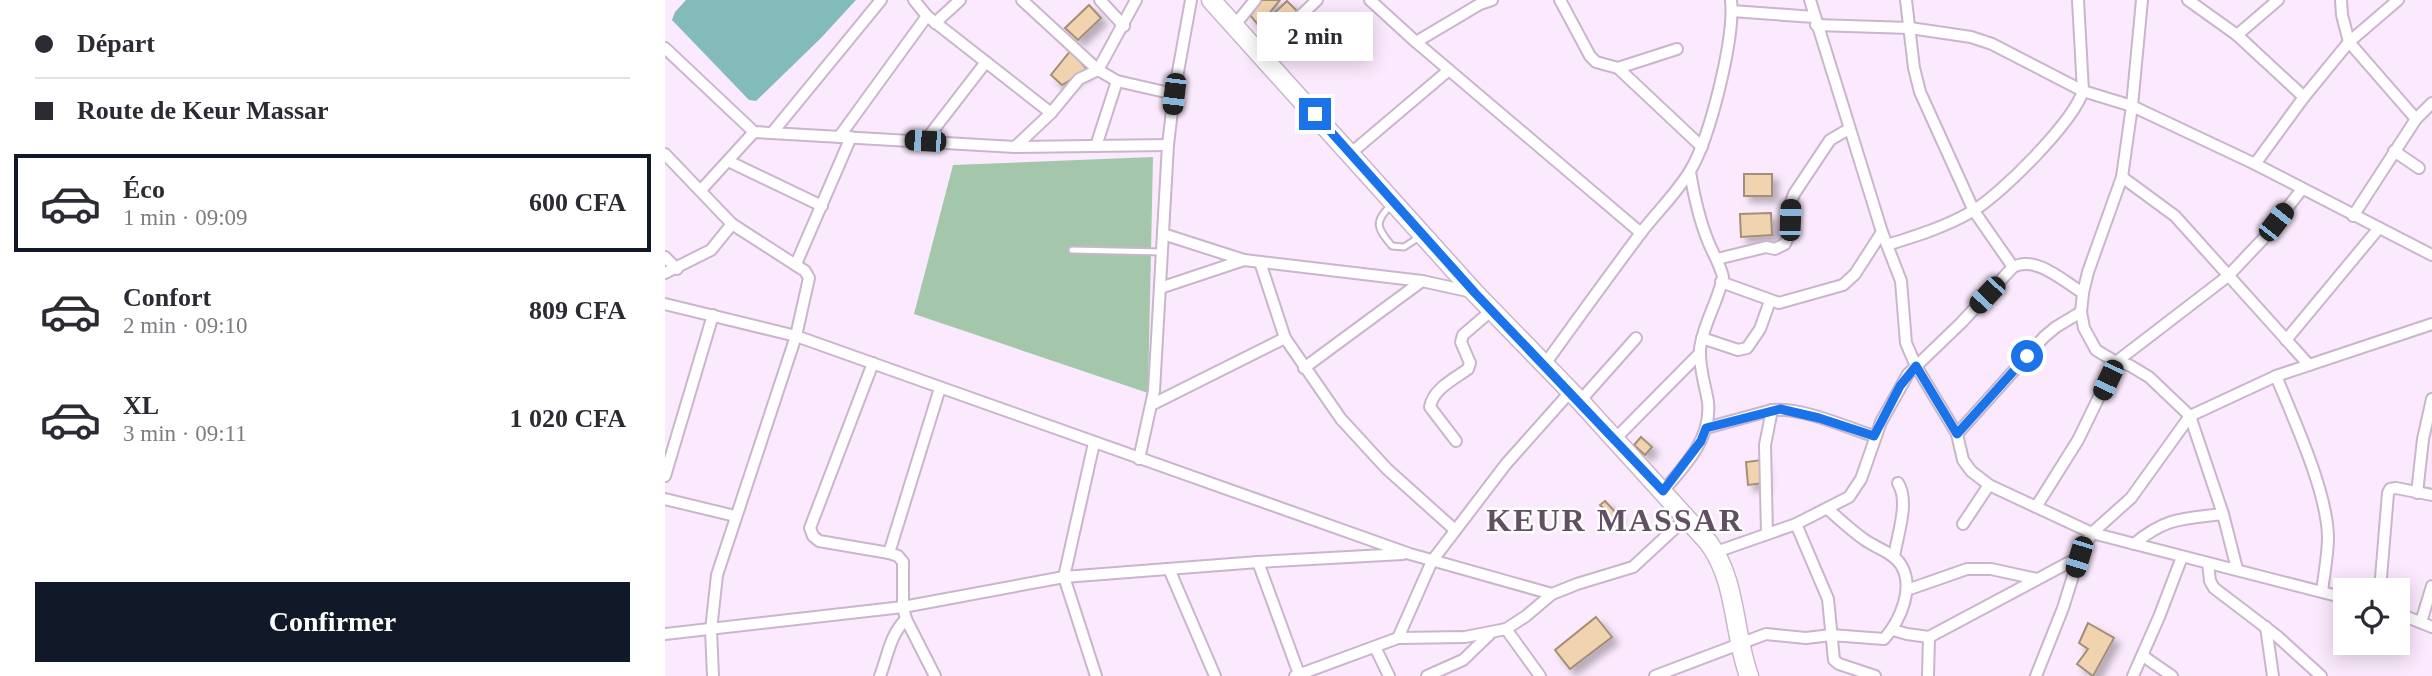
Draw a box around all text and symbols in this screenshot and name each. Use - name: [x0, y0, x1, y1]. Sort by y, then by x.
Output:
- callout: 2 min: [1257, 12, 1373, 61]
- text: 2 min: [1287, 24, 1343, 49]
- text: Départ: [77, 29, 155, 58]
- car: [1162, 72, 1187, 116]
- text: Route de Keur Massar: [77, 96, 329, 125]
- route end: [1299, 98, 1331, 130]
- car: [904, 129, 947, 153]
- icon: car: [39, 172, 102, 235]
- text: Éco: [123, 175, 165, 204]
- text: 600 CFA: [529, 188, 626, 217]
- car: [1779, 199, 1802, 241]
- car: [2255, 199, 2298, 245]
- text: 1 min · 09:09: [123, 205, 248, 230]
- car: [1965, 272, 2010, 318]
- icon: car: [39, 280, 102, 343]
- text: Confort: [123, 283, 211, 312]
- text: 809 CFA: [529, 296, 626, 325]
- text: 2 min · 09:10: [123, 313, 248, 338]
- route start: [2011, 340, 2043, 372]
- car: [2090, 357, 2127, 403]
- icon: car: [39, 388, 102, 451]
- text: XL: [123, 391, 159, 420]
- text: 1 020 CFA: [509, 404, 626, 433]
- text: 3 min · 09:11: [123, 421, 247, 446]
- district label: KEUR MASSAR: [1486, 502, 1744, 538]
- car: [2063, 534, 2096, 580]
- map controls: [2333, 578, 2410, 655]
- button: locate: [2333, 578, 2410, 655]
- button: Confirmer: [35, 582, 630, 662]

